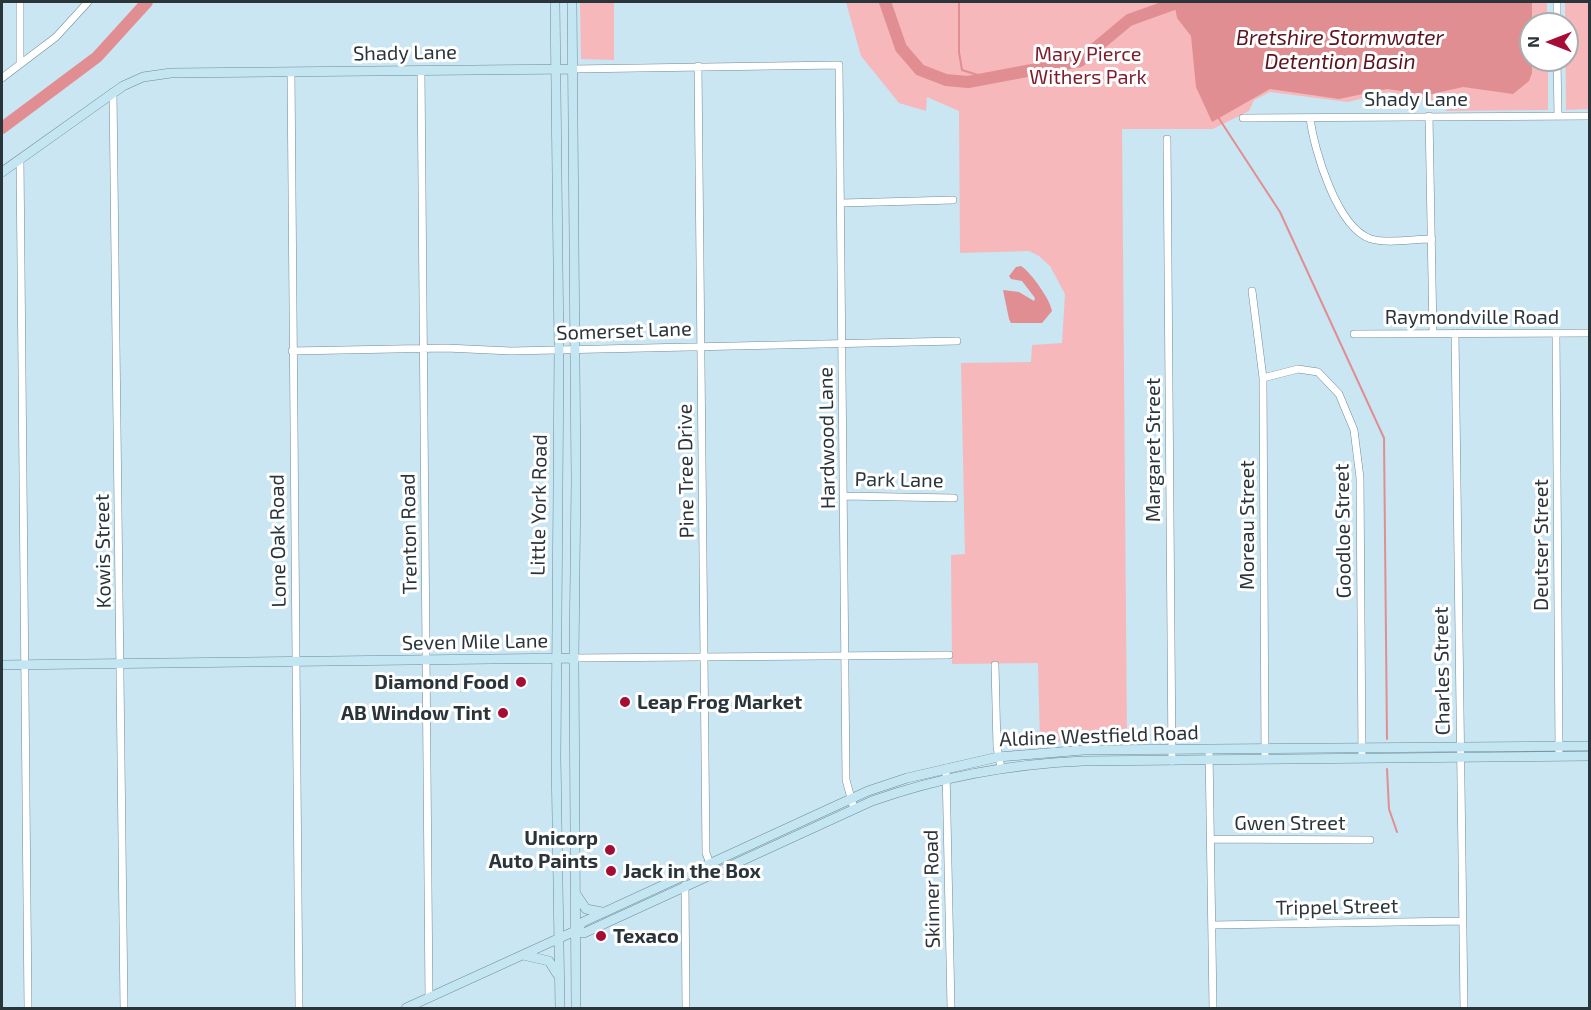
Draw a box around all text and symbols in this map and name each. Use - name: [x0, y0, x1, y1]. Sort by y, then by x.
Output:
- north arrow: [1519, 12, 1579, 72]
- water label: Bretshire Stormwater Detention Basin: [1236, 25, 1444, 75]
- text: N: [1523, 36, 1542, 48]
- street label: Shady Lane: [353, 40, 457, 66]
- park label: Mary Pierce Withers Park: [1029, 42, 1147, 89]
- street label: Shady Lane: [1364, 87, 1468, 111]
- street label: Raymondville Road: [1385, 305, 1559, 329]
- street label: Somerset Lane: [556, 317, 692, 345]
- street label: Hardwood Lane: [814, 367, 840, 509]
- street label: Margaret Street: [1141, 378, 1165, 522]
- street label: Pine Tree Drive: [673, 404, 699, 538]
- street label: Little York Road: [526, 434, 552, 576]
- street label: Moreau Street: [1235, 460, 1259, 590]
- street label: Goodloe Street: [1330, 463, 1356, 599]
- street label: Park Lane: [854, 467, 944, 493]
- street label: Trenton Road: [396, 473, 422, 595]
- street label: Lone Oak Road: [265, 474, 291, 608]
- street label: Deutser Street: [1529, 479, 1553, 611]
- street label: Kowis Street: [90, 494, 116, 608]
- street label: Charles Street: [1429, 606, 1455, 736]
- street label: Seven Mile Lane: [402, 629, 548, 655]
- place label: Diamond Food: [374, 670, 509, 694]
- marker: Diamond Food: [514, 675, 528, 689]
- place label: Leap Frog Market: [637, 690, 802, 714]
- marker: Leap Frog Market: [618, 695, 632, 709]
- place label: AB Window Tint: [341, 701, 491, 725]
- marker: AB Window Tint: [496, 706, 510, 720]
- street label: Aldine Westfield Road: [999, 721, 1199, 751]
- street label: Gwen Street: [1234, 811, 1346, 835]
- place label: Unicorp Auto Paints: [489, 826, 598, 873]
- street label: Skinner Road: [919, 829, 945, 949]
- marker: Unicorp Auto Paints: [603, 843, 617, 857]
- place label: Jack in the Box: [623, 859, 761, 883]
- marker: Jack in the Box: [604, 864, 618, 878]
- street label: Trippel Street: [1275, 894, 1399, 920]
- place label: Texaco: [613, 924, 679, 948]
- marker: Texaco: [594, 929, 608, 943]

